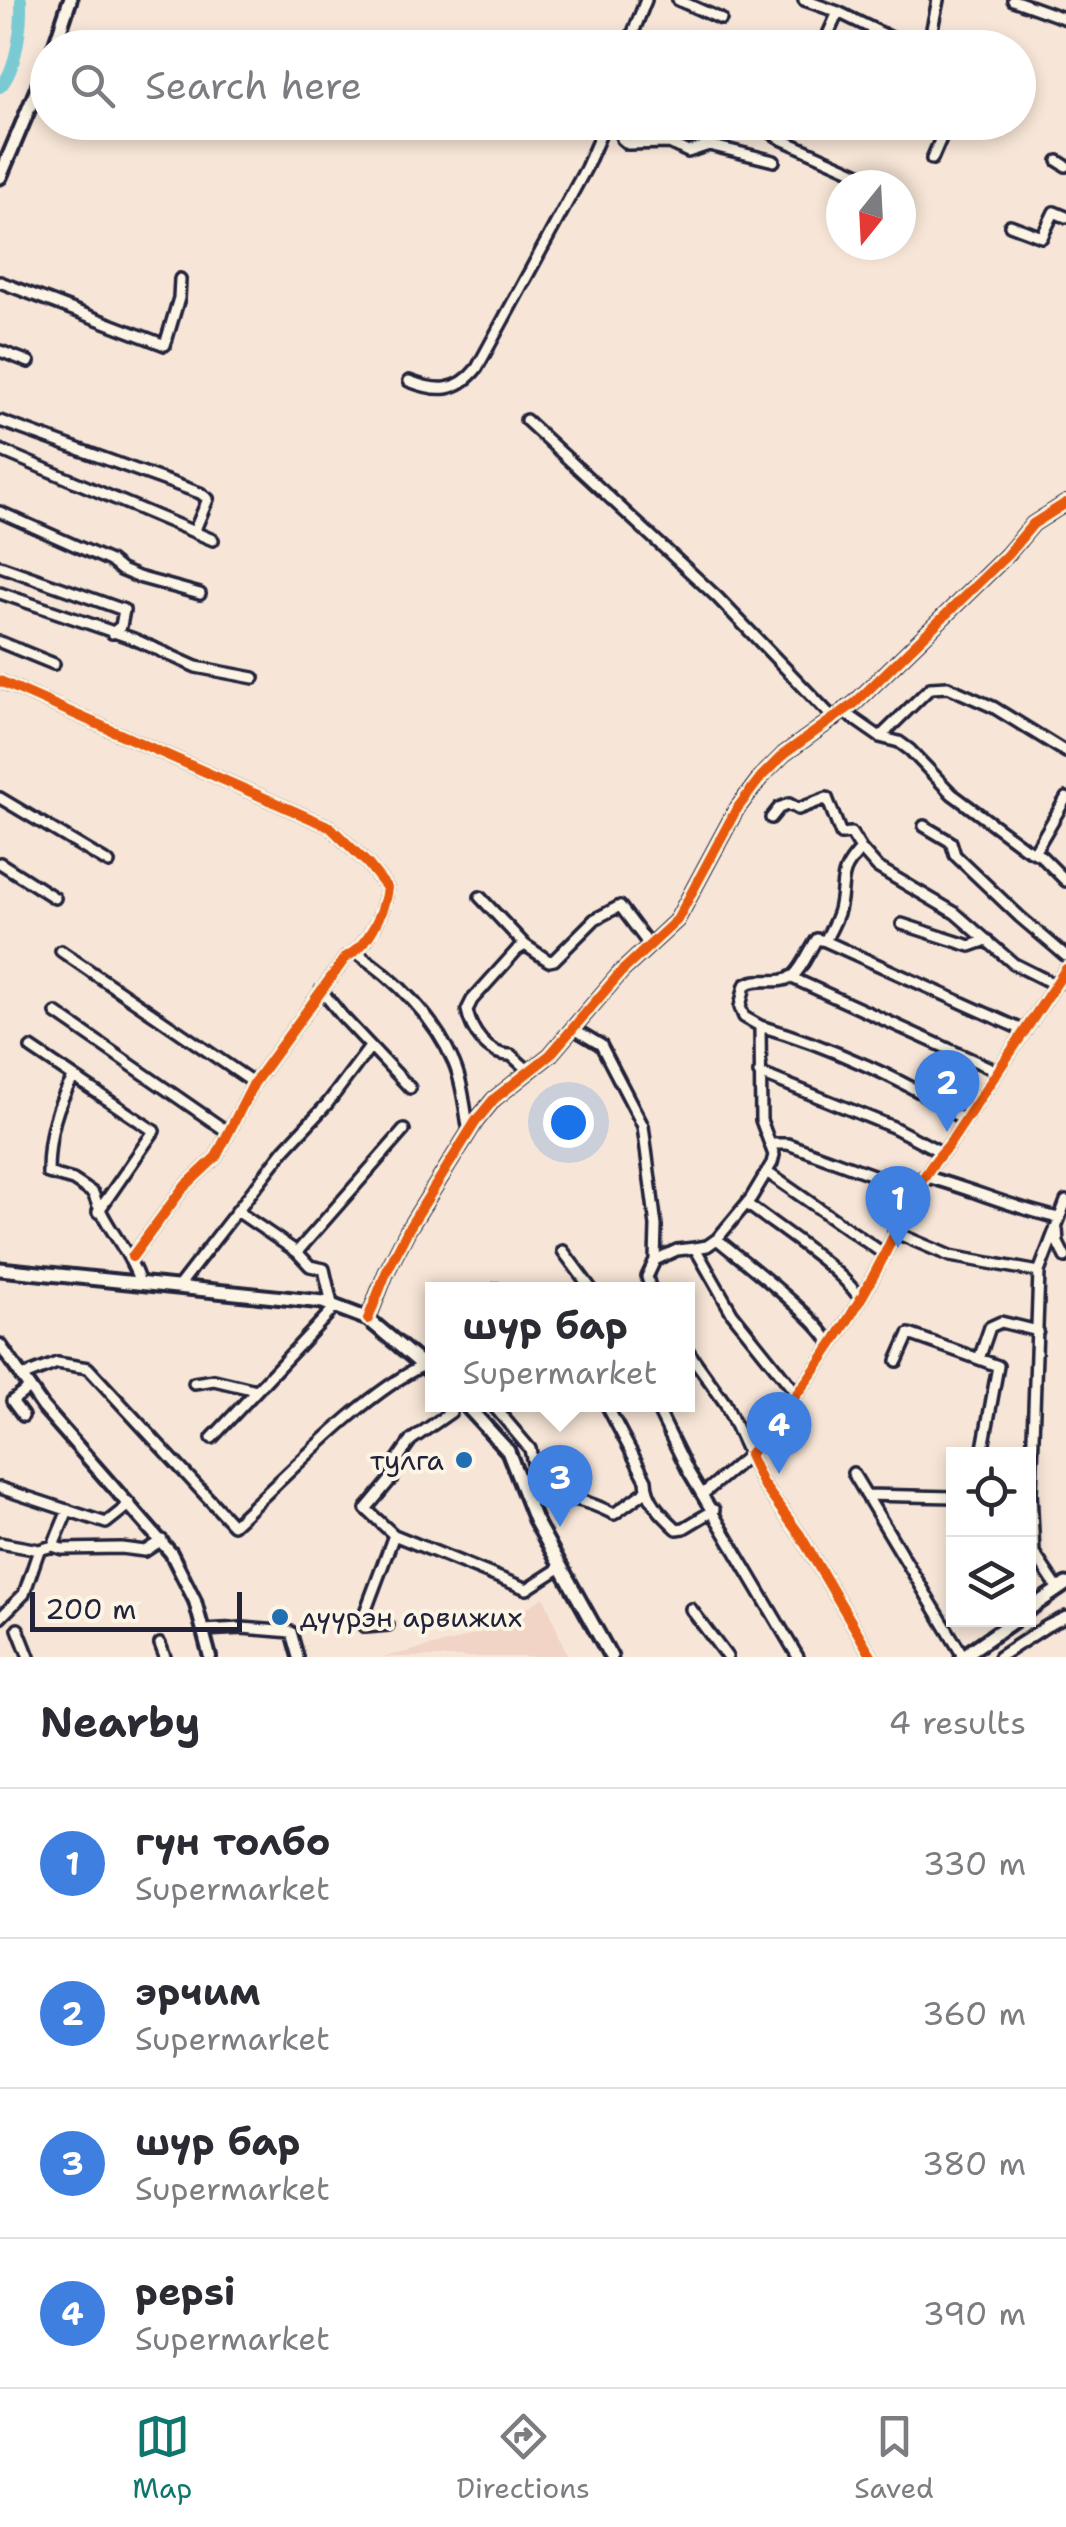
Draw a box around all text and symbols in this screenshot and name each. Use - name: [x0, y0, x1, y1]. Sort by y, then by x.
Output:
- search box: [30, 30, 1036, 140]
- icon: search: [65, 58, 120, 113]
- text: Search here: [145, 60, 362, 111]
- north arrow: [826, 170, 916, 260]
- pin: 2: [914, 1050, 980, 1132]
- your location: [543, 1097, 594, 1148]
- pin: 1: [866, 1166, 930, 1248]
- popup: [425, 1282, 695, 1412]
- text: шүр бар: [463, 1300, 628, 1351]
- text: Supermarket: [463, 1351, 657, 1394]
- pin: 4: [746, 1392, 812, 1474]
- place label: тулга: [370, 1441, 444, 1479]
- pin: 3: [528, 1444, 592, 1527]
- map controls: [946, 1447, 1036, 1627]
- button: locate: [946, 1447, 1036, 1537]
- marker: тулга: [453, 1449, 475, 1471]
- button: layers: [946, 1537, 1036, 1627]
- scale bar: [30, 1587, 242, 1632]
- text: 200 m: [45, 1590, 136, 1628]
- place label: дүүрэн арвижих: [300, 1598, 522, 1636]
- marker: дүүрэн арвижих: [269, 1606, 291, 1628]
- text: Nearby: [40, 1694, 200, 1750]
- text: 4 results: [889, 1701, 1026, 1744]
- text: гүн толбо: [135, 1816, 330, 1867]
- text: 1: [65, 1842, 80, 1885]
- text: 330 m: [923, 1842, 1026, 1885]
- text: Supermarket: [135, 1867, 330, 1910]
- text: эрчим: [135, 1966, 260, 2017]
- text: 2: [61, 1992, 84, 2035]
- text: 360 m: [922, 1992, 1026, 2035]
- text: Supermarket: [135, 2017, 330, 2060]
- text: шүр бар: [135, 2116, 300, 2167]
- text: 3: [61, 2142, 84, 2185]
- text: 380 m: [922, 2142, 1026, 2185]
- text: Supermarket: [135, 2167, 330, 2210]
- text: pepsi: [135, 2266, 235, 2317]
- text: 4: [61, 2292, 84, 2335]
- text: 390 m: [923, 2292, 1026, 2335]
- text: Supermarket: [135, 2317, 330, 2360]
- tab: Map: [132, 2409, 192, 2507]
- tab: Directions: [457, 2409, 590, 2507]
- tab: Saved: [854, 2409, 934, 2507]

